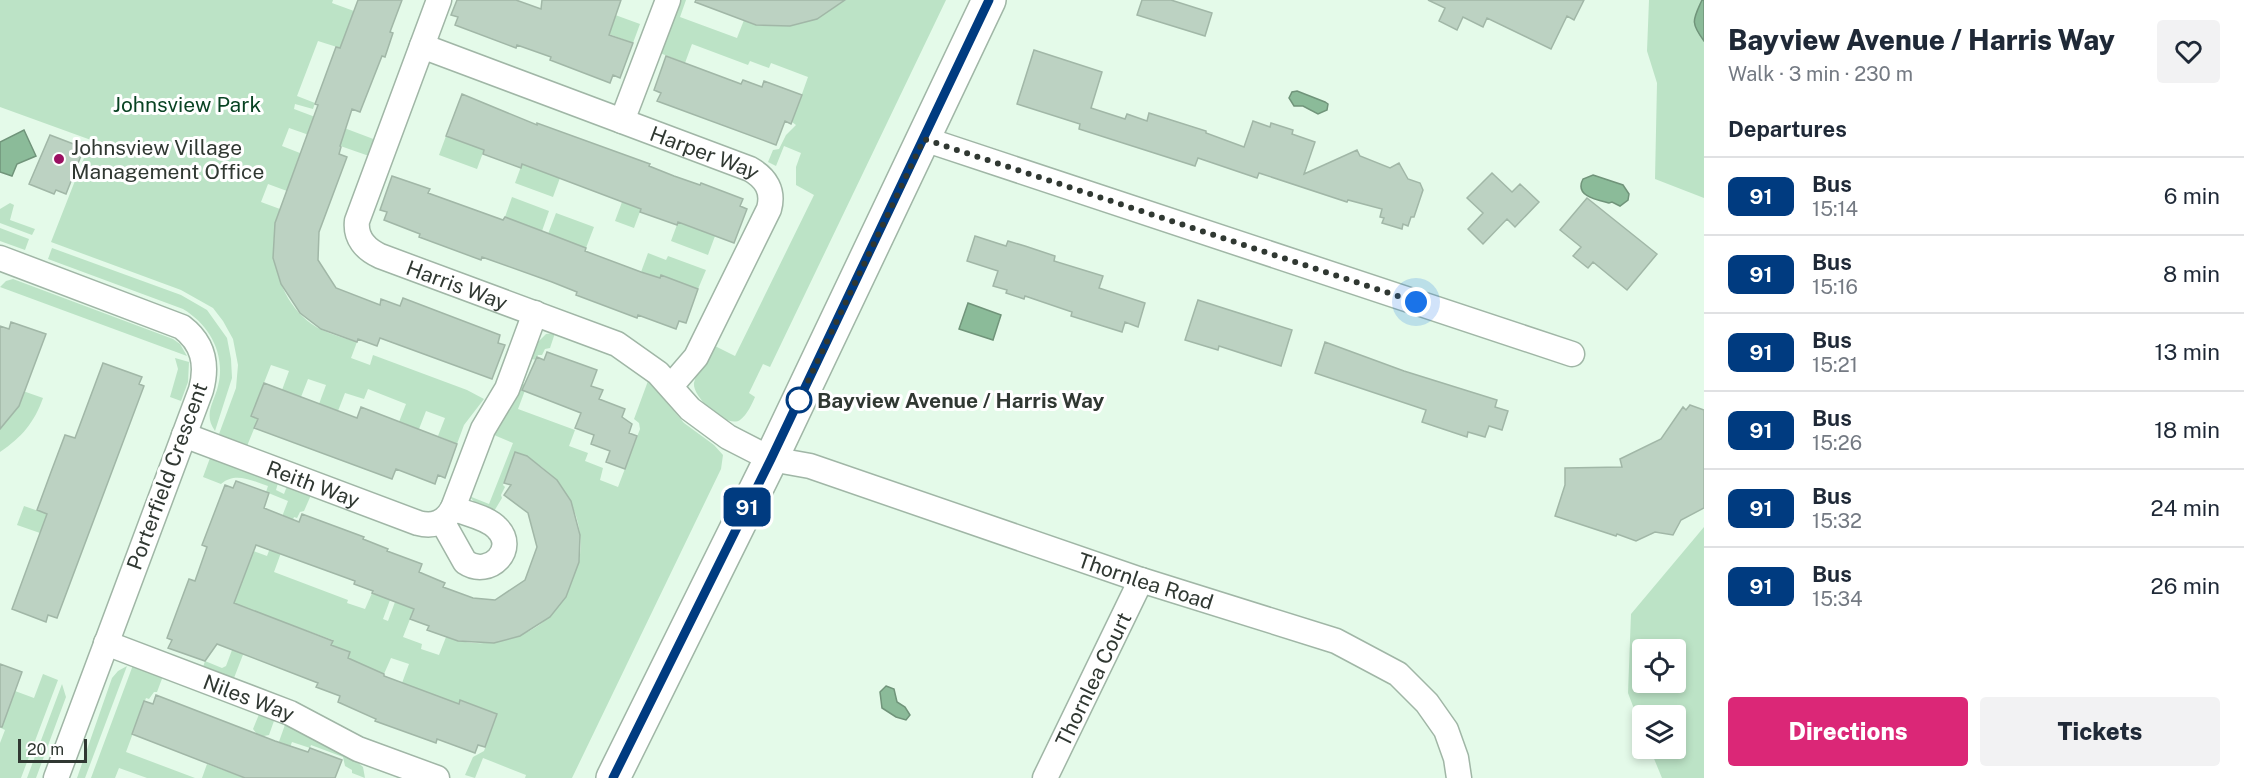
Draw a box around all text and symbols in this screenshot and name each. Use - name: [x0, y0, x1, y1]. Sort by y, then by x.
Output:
- button: heart: [2157, 20, 2220, 83]
- text: Bayview Avenue / Harris Way: [1728, 23, 2115, 56]
- text: Walk · 3 min · 230 m: [1728, 62, 1913, 86]
- park label: Johnsview Park: [113, 92, 261, 117]
- text: Departures: [1728, 116, 1847, 142]
- street label: Harper Way: [647, 120, 764, 184]
- place label: Johnsview Village Management Office: [71, 135, 264, 184]
- marker: Johnsview Village Management Office: [52, 152, 66, 166]
- text: Bus: [1812, 171, 1852, 197]
- text: 6 min: [2164, 183, 2220, 209]
- text: 91: [1750, 184, 1772, 209]
- text: 15:14: [1812, 197, 1858, 221]
- text: Bus: [1812, 249, 1852, 275]
- street label: Harris Way: [403, 254, 511, 315]
- text: 8 min: [2163, 261, 2220, 287]
- text: 91: [1750, 262, 1772, 287]
- text: 15:16: [1812, 275, 1858, 299]
- your location: [1401, 287, 1431, 317]
- text: Bus: [1812, 327, 1852, 353]
- text: 13 min: [2155, 339, 2220, 365]
- text: 91: [1750, 340, 1772, 365]
- text: 15:21: [1812, 353, 1858, 377]
- street label: Porterfield Crescent: [121, 379, 213, 573]
- marker: Bayview Avenue / Harris Way: [786, 387, 812, 413]
- place label: Bayview Avenue / Harris Way: [817, 388, 1105, 413]
- text: Bus: [1812, 405, 1852, 431]
- text: 18 min: [2154, 417, 2220, 443]
- text: 91: [1750, 418, 1772, 443]
- text: 15:26: [1812, 431, 1862, 455]
- street label: Reith Way: [263, 455, 363, 512]
- text: Bus: [1812, 483, 1852, 509]
- line badge: 91: [720, 488, 774, 526]
- text: 91: [736, 495, 758, 520]
- text: 24 min: [2150, 495, 2220, 521]
- text: 91: [1750, 496, 1772, 521]
- text: 15:32: [1812, 509, 1862, 533]
- street label: Thornlea Road: [1075, 547, 1217, 614]
- text: Bus: [1812, 561, 1852, 587]
- text: 26 min: [2151, 573, 2220, 599]
- text: 91: [1750, 574, 1772, 599]
- text: 15:34: [1812, 587, 1863, 611]
- street label: Thornlea Court: [1050, 608, 1136, 750]
- map controls: [1632, 639, 1686, 759]
- button: locate: [1632, 639, 1686, 693]
- street label: Niles Way: [200, 669, 298, 726]
- button: Directions: [1728, 697, 1968, 766]
- button: Tickets: [1980, 697, 2220, 766]
- button: layers: [1632, 705, 1686, 759]
- scale bar: [18, 736, 87, 764]
- text: 20 m: [27, 740, 64, 759]

